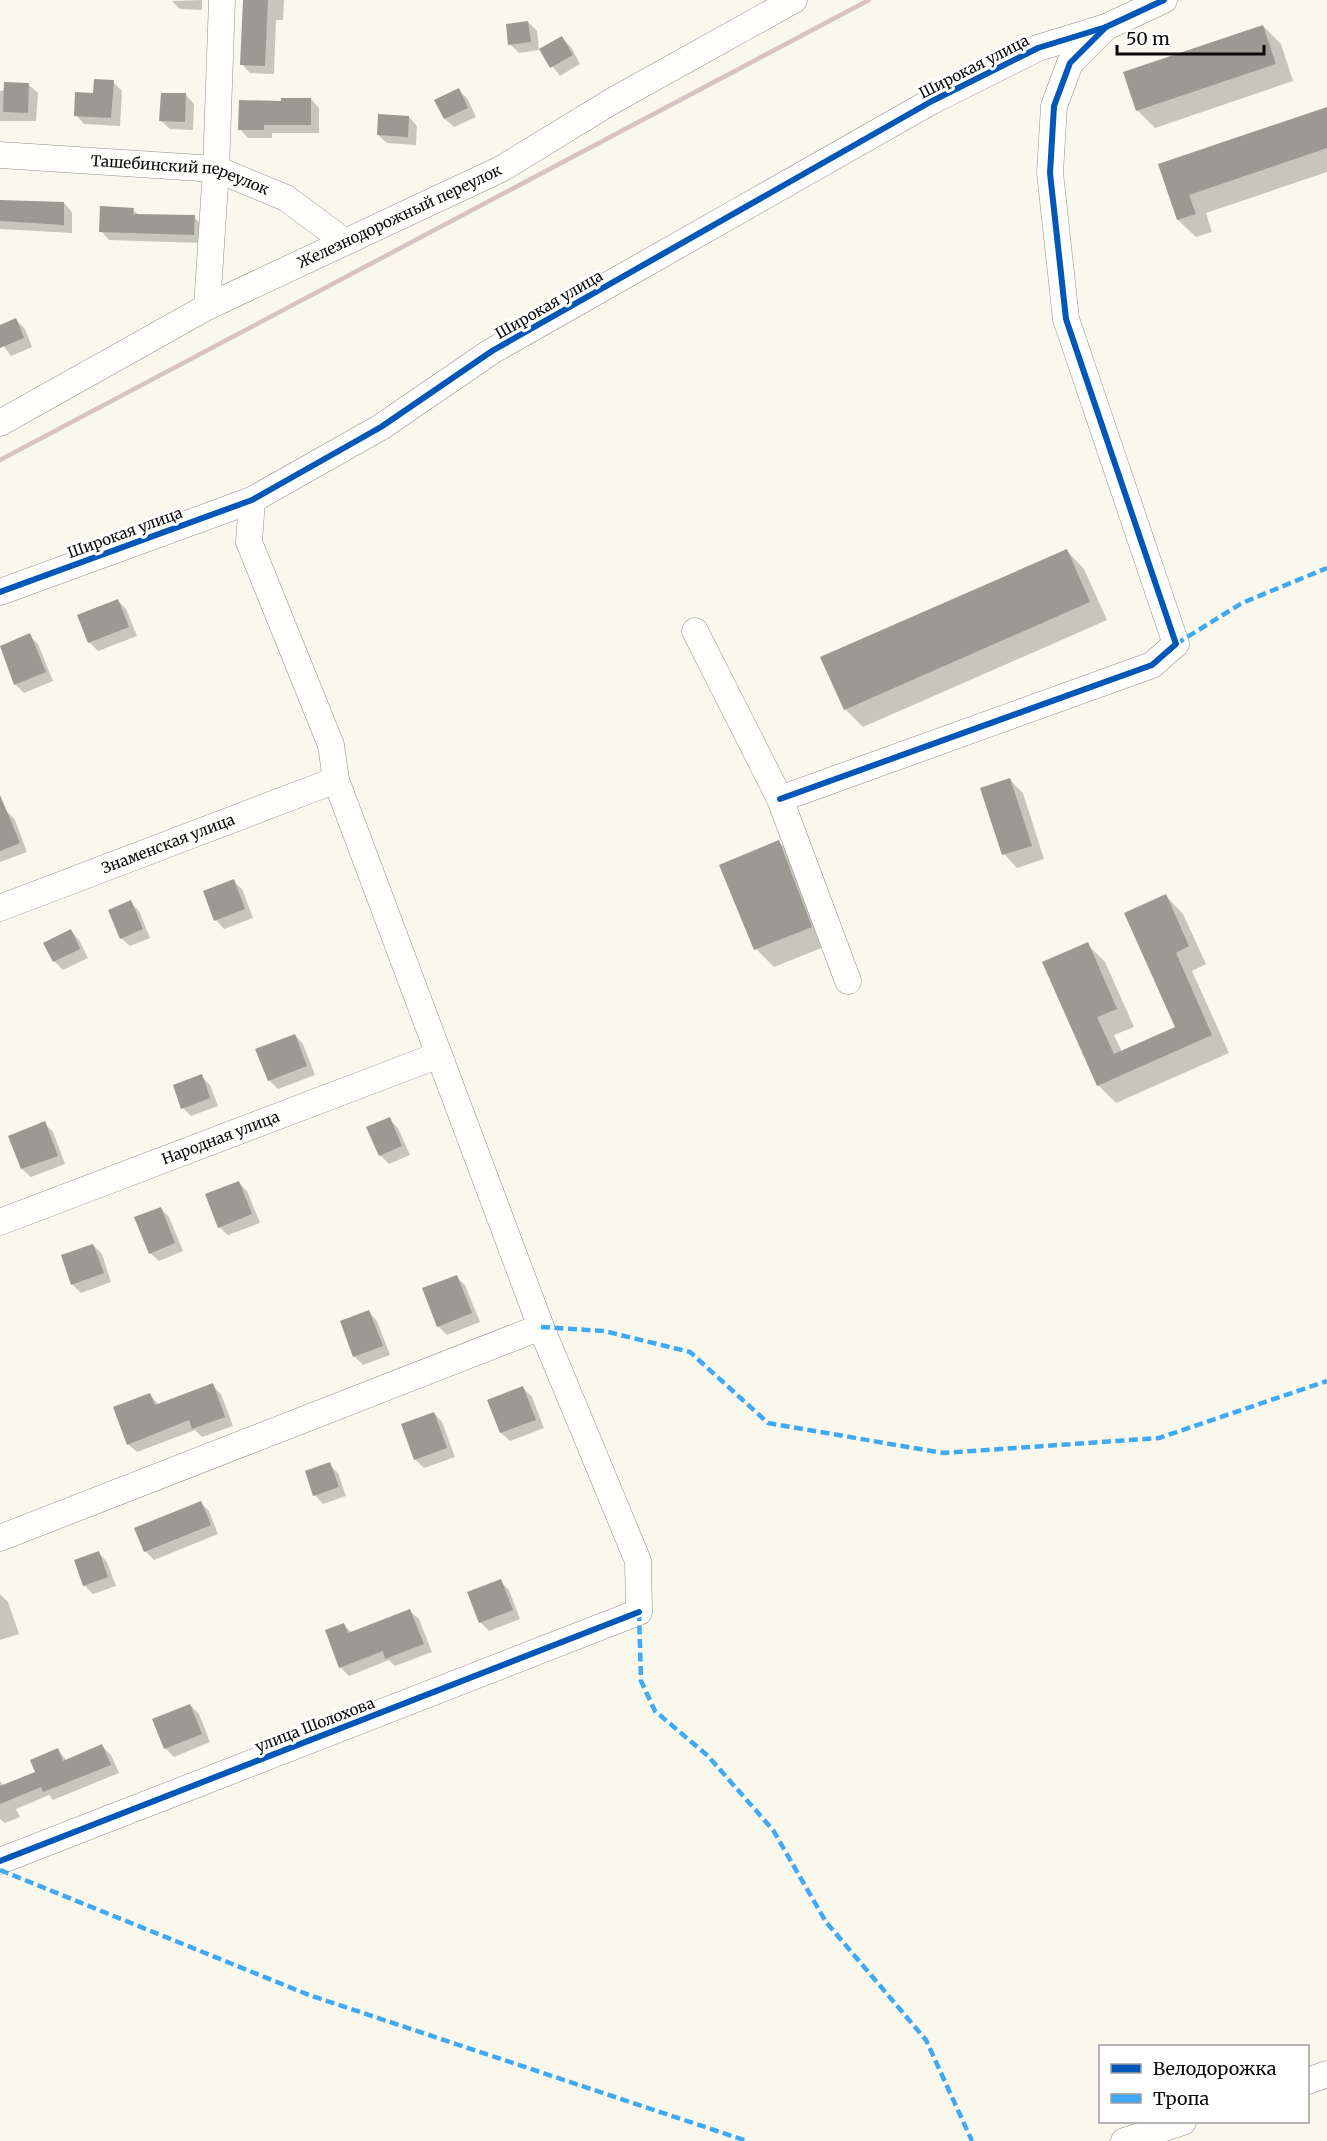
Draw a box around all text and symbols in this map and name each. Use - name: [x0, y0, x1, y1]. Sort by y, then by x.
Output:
- scale bar: [1117, 18, 1264, 56]
- text: 50 m: [1126, 27, 1170, 50]
- street label: Широкая улица: [915, 31, 1032, 103]
- street label: Ташебинский переулок: [90, 151, 272, 199]
- street label: Железнодорожный переулок: [294, 160, 505, 272]
- street label: Широкая улица: [492, 266, 606, 343]
- street label: Широкая улица: [65, 503, 185, 562]
- street label: Знаменская улица: [99, 810, 237, 877]
- street label: Народная улица: [159, 1107, 282, 1169]
- street label: улица Шолохова: [252, 1693, 377, 1756]
- legend: [1099, 2045, 1309, 2123]
- text: Велодорожка: [1153, 2057, 1277, 2080]
- text: Тропа: [1153, 2087, 1209, 2110]

